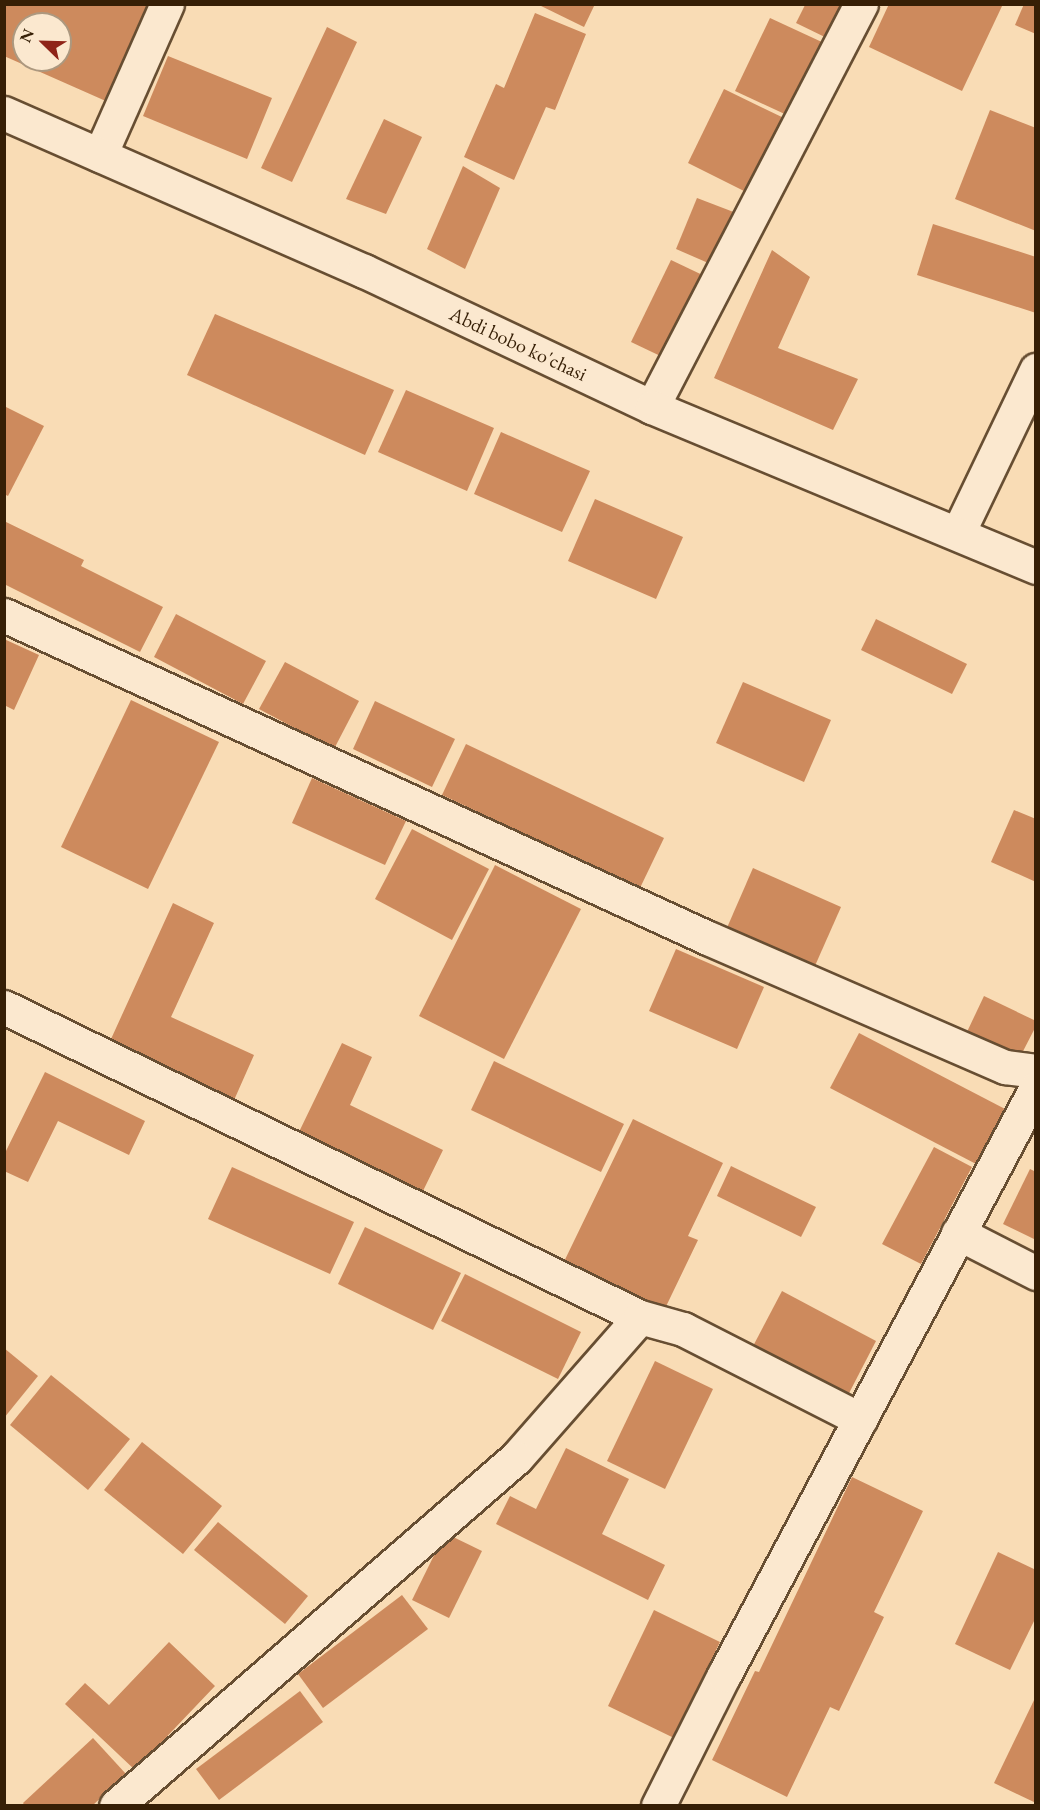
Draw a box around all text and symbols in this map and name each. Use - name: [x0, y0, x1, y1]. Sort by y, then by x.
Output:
- north arrow: [12, 12, 72, 72]
- text: N: [15, 25, 39, 46]
- street label: Abdi bobo ko'chasi: [446, 302, 590, 386]

